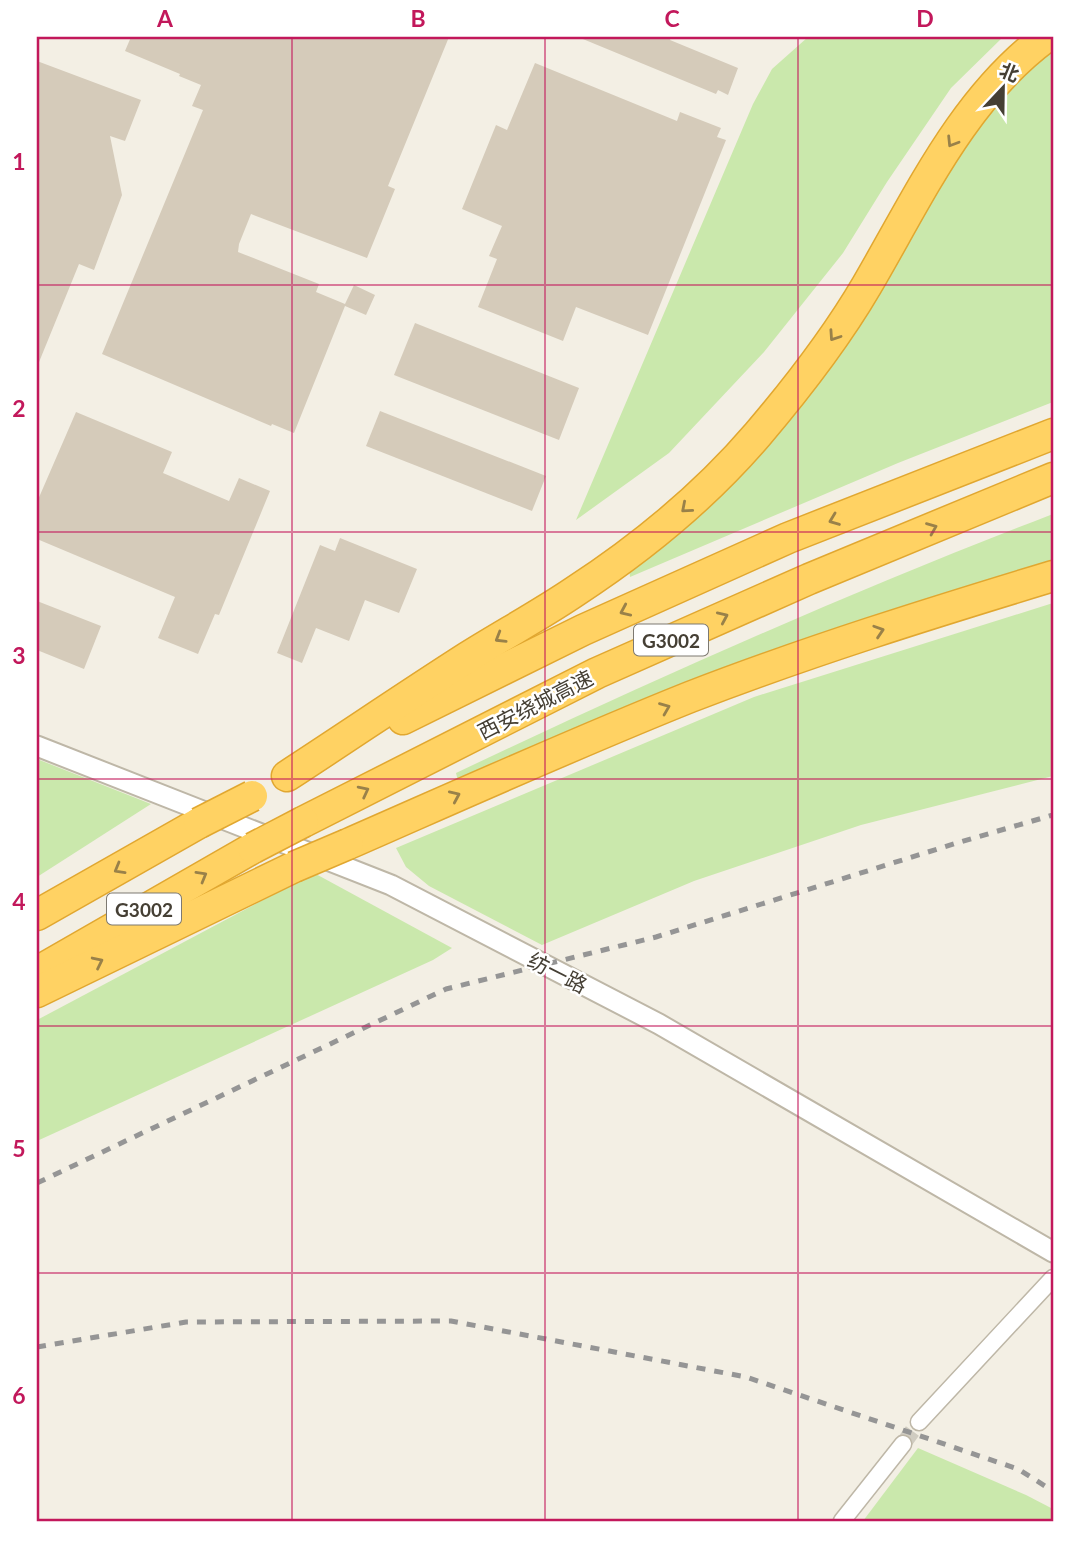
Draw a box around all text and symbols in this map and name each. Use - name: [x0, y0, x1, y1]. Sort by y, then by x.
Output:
- text: A: [156, 4, 174, 32]
- text: B: [410, 4, 426, 32]
- text: C: [664, 4, 680, 32]
- text: D: [916, 4, 934, 32]
- north arrow: [968, 52, 1038, 122]
- text: 北: [996, 58, 1023, 86]
- one-way arrow: [948, 134, 961, 147]
- text: 1: [12, 147, 26, 175]
- one-way arrow: [829, 328, 842, 341]
- text: 2: [12, 394, 26, 422]
- one-way arrow: [682, 500, 695, 512]
- one-way arrow: [828, 511, 840, 525]
- one-way arrow: [925, 522, 937, 536]
- one-way arrow: [620, 603, 633, 617]
- one-way arrow: [716, 611, 728, 625]
- road number: G3002: [634, 624, 708, 656]
- one-way arrow: [873, 624, 885, 639]
- one-way arrow: [494, 630, 507, 643]
- text: 3: [12, 641, 26, 669]
- street label: 西安绕城高速: [473, 664, 597, 744]
- one-way arrow: [658, 702, 670, 716]
- one-way arrow: [357, 785, 369, 799]
- one-way arrow: [448, 790, 461, 804]
- one-way arrow: [113, 860, 126, 873]
- one-way arrow: [195, 871, 207, 884]
- text: 4: [12, 887, 26, 915]
- road number: G3002: [107, 894, 181, 925]
- street label: 纺一路: [524, 947, 592, 997]
- one-way arrow: [91, 956, 103, 970]
- text: 5: [12, 1134, 26, 1162]
- text: 6: [12, 1381, 26, 1409]

